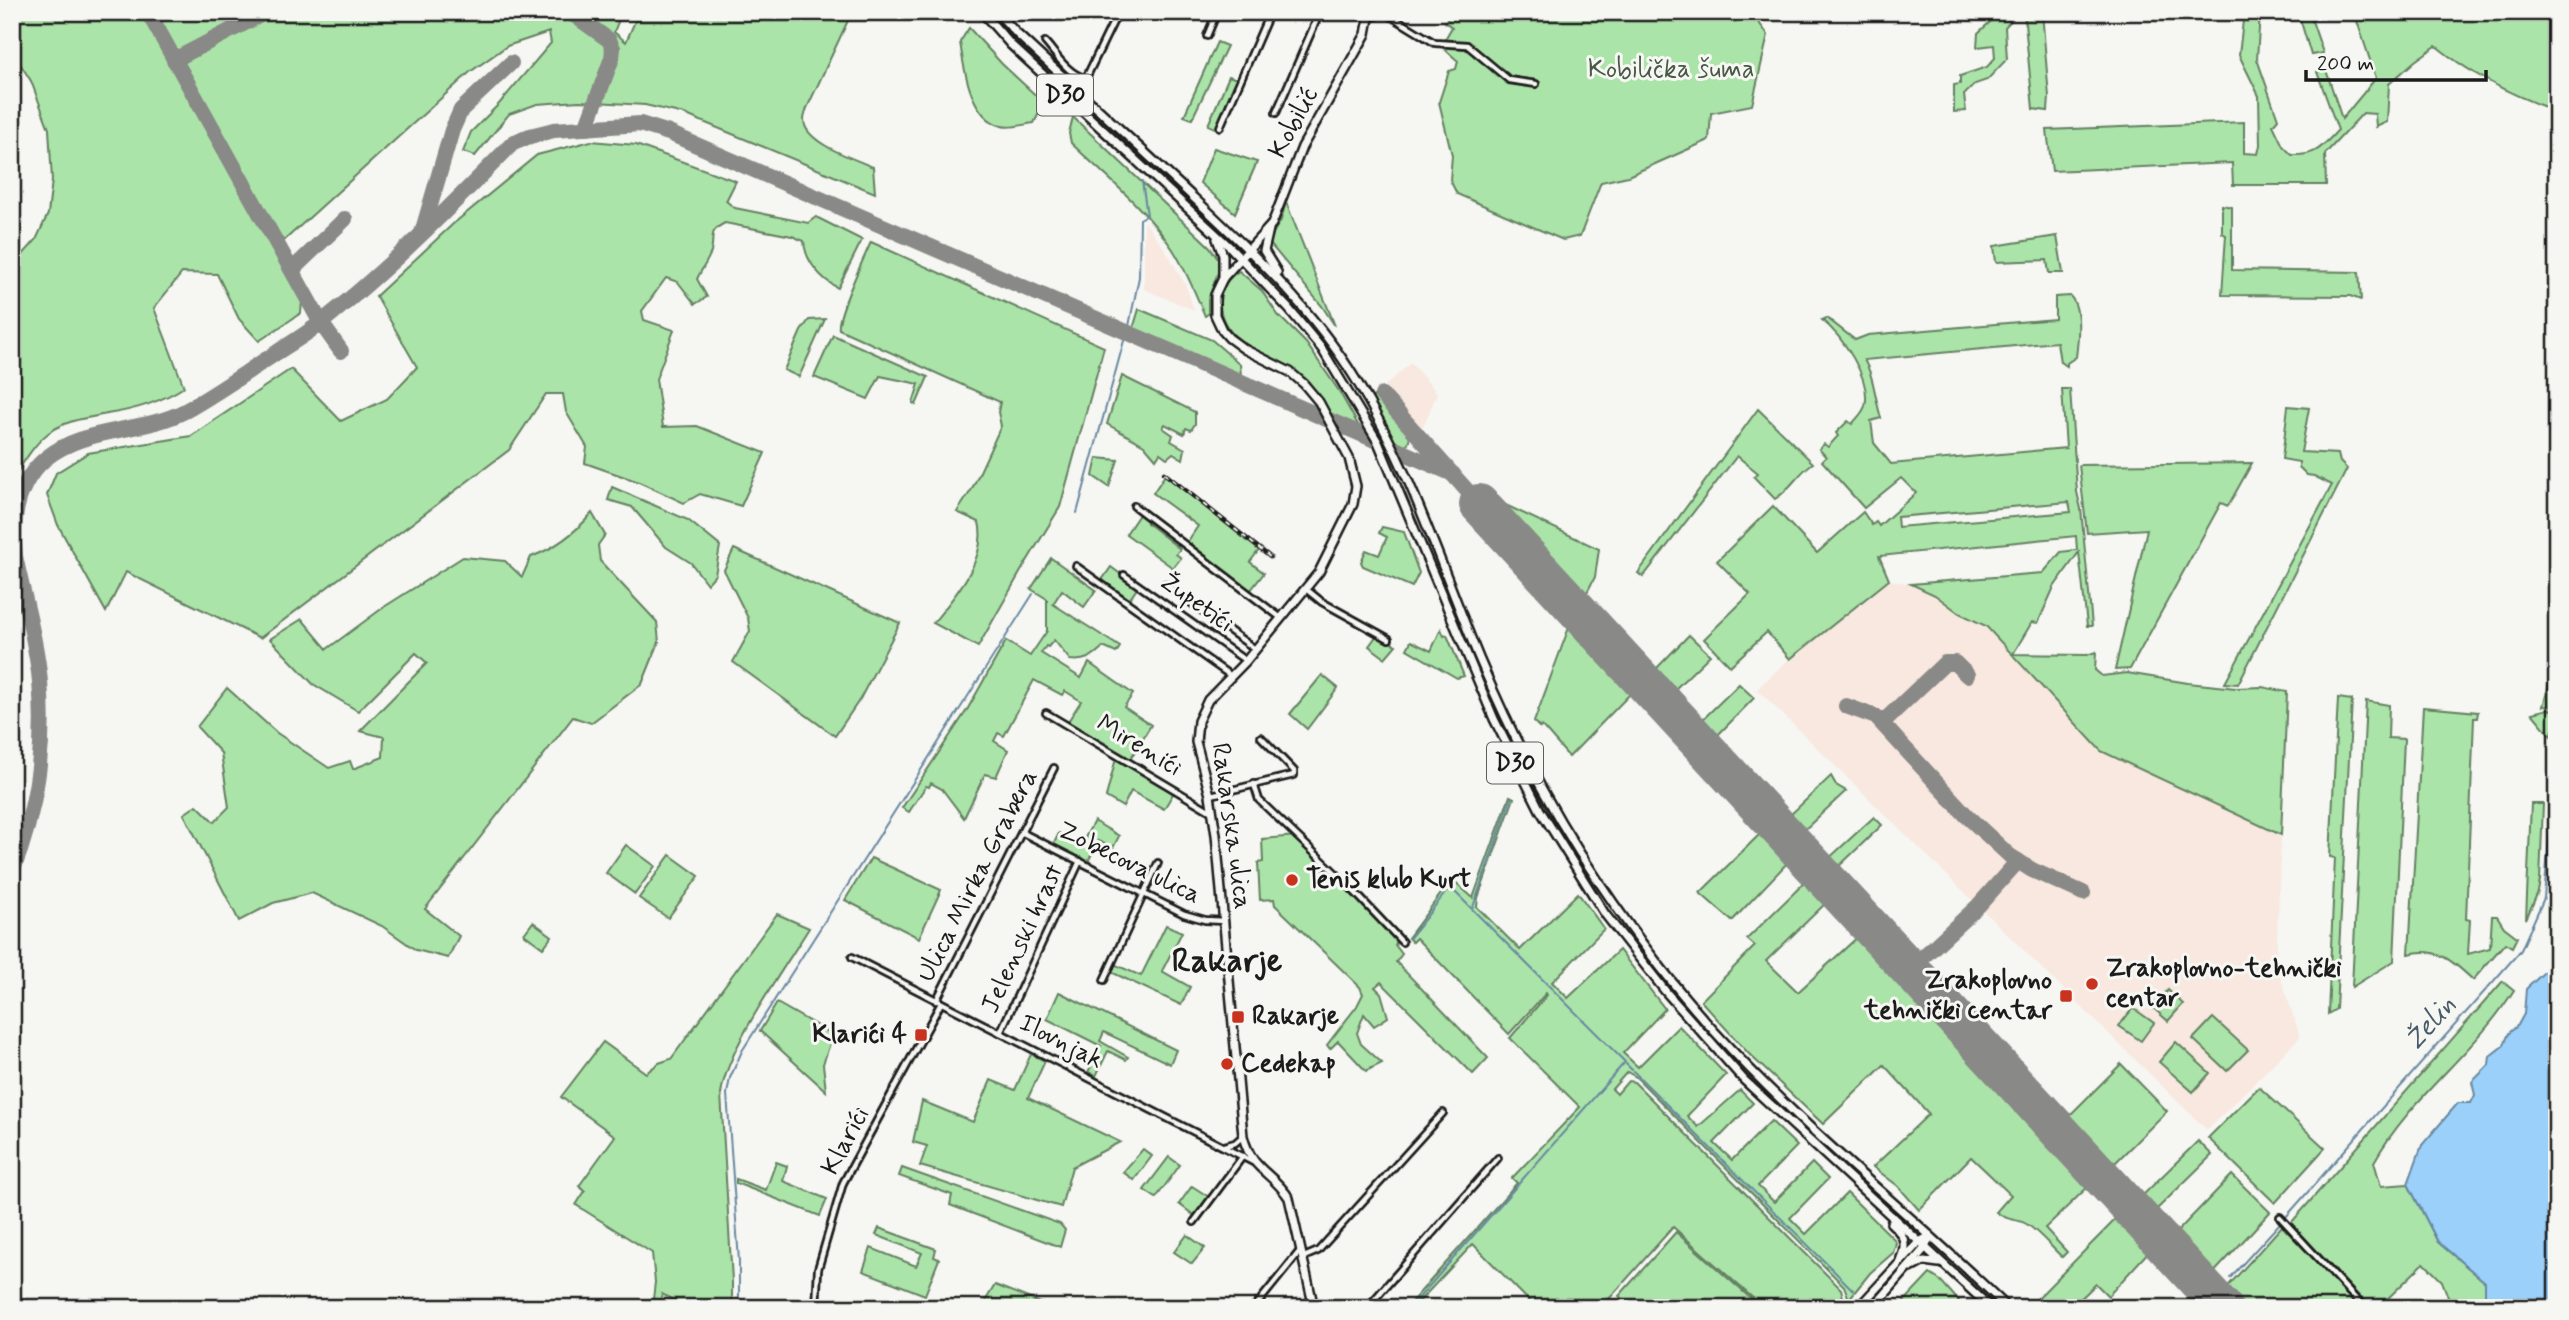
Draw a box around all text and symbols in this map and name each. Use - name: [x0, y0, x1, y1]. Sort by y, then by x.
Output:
- scale bar: [2306, 38, 2487, 82]
- text: 200 m: [2317, 50, 2374, 78]
- park label: Kobilička šuma: [1588, 53, 1754, 87]
- road number: D30: [1037, 74, 1093, 116]
- street label: Kobilić: [1261, 81, 1327, 165]
- street label: Župetići: [1154, 566, 1240, 640]
- street label: Mirenići: [1090, 707, 1188, 785]
- street label: Rakarska ulica: [1203, 741, 1259, 911]
- road number: D30: [1487, 742, 1543, 784]
- street label: Ulica Mirka Grabera: [910, 764, 1046, 988]
- street label: Zobecova ulica: [1052, 814, 1206, 912]
- street label: Jelenski hrast: [974, 859, 1072, 1019]
- place label: Tenis klub Kurt: [1306, 863, 1471, 897]
- marker: Tenis klub Kurt: [1284, 872, 1300, 888]
- district label: Rakarje: [1172, 940, 1283, 984]
- place label: Zrakoplovno-tehnički centar: [2106, 952, 2342, 1016]
- place label: Zrakoplovno tehnički centar: [1863, 964, 2053, 1028]
- marker: Zrakoplovno-tehnički centar: [2084, 976, 2100, 992]
- marker: Zrakoplovno tehnički centar: [2058, 988, 2074, 1004]
- water label: Želin: [2397, 988, 2465, 1058]
- place label: Rakarje: [1252, 1000, 1339, 1034]
- street label: Ilovnjak: [1013, 1006, 1109, 1078]
- marker: Rakarje: [1230, 1009, 1246, 1025]
- place label: Klarići 4: [812, 1018, 908, 1052]
- marker: Klarići 4: [913, 1027, 929, 1043]
- place label: Cedekap: [1241, 1047, 1336, 1081]
- marker: Cedekap: [1219, 1056, 1235, 1072]
- street label: Klarići: [814, 1101, 878, 1181]

